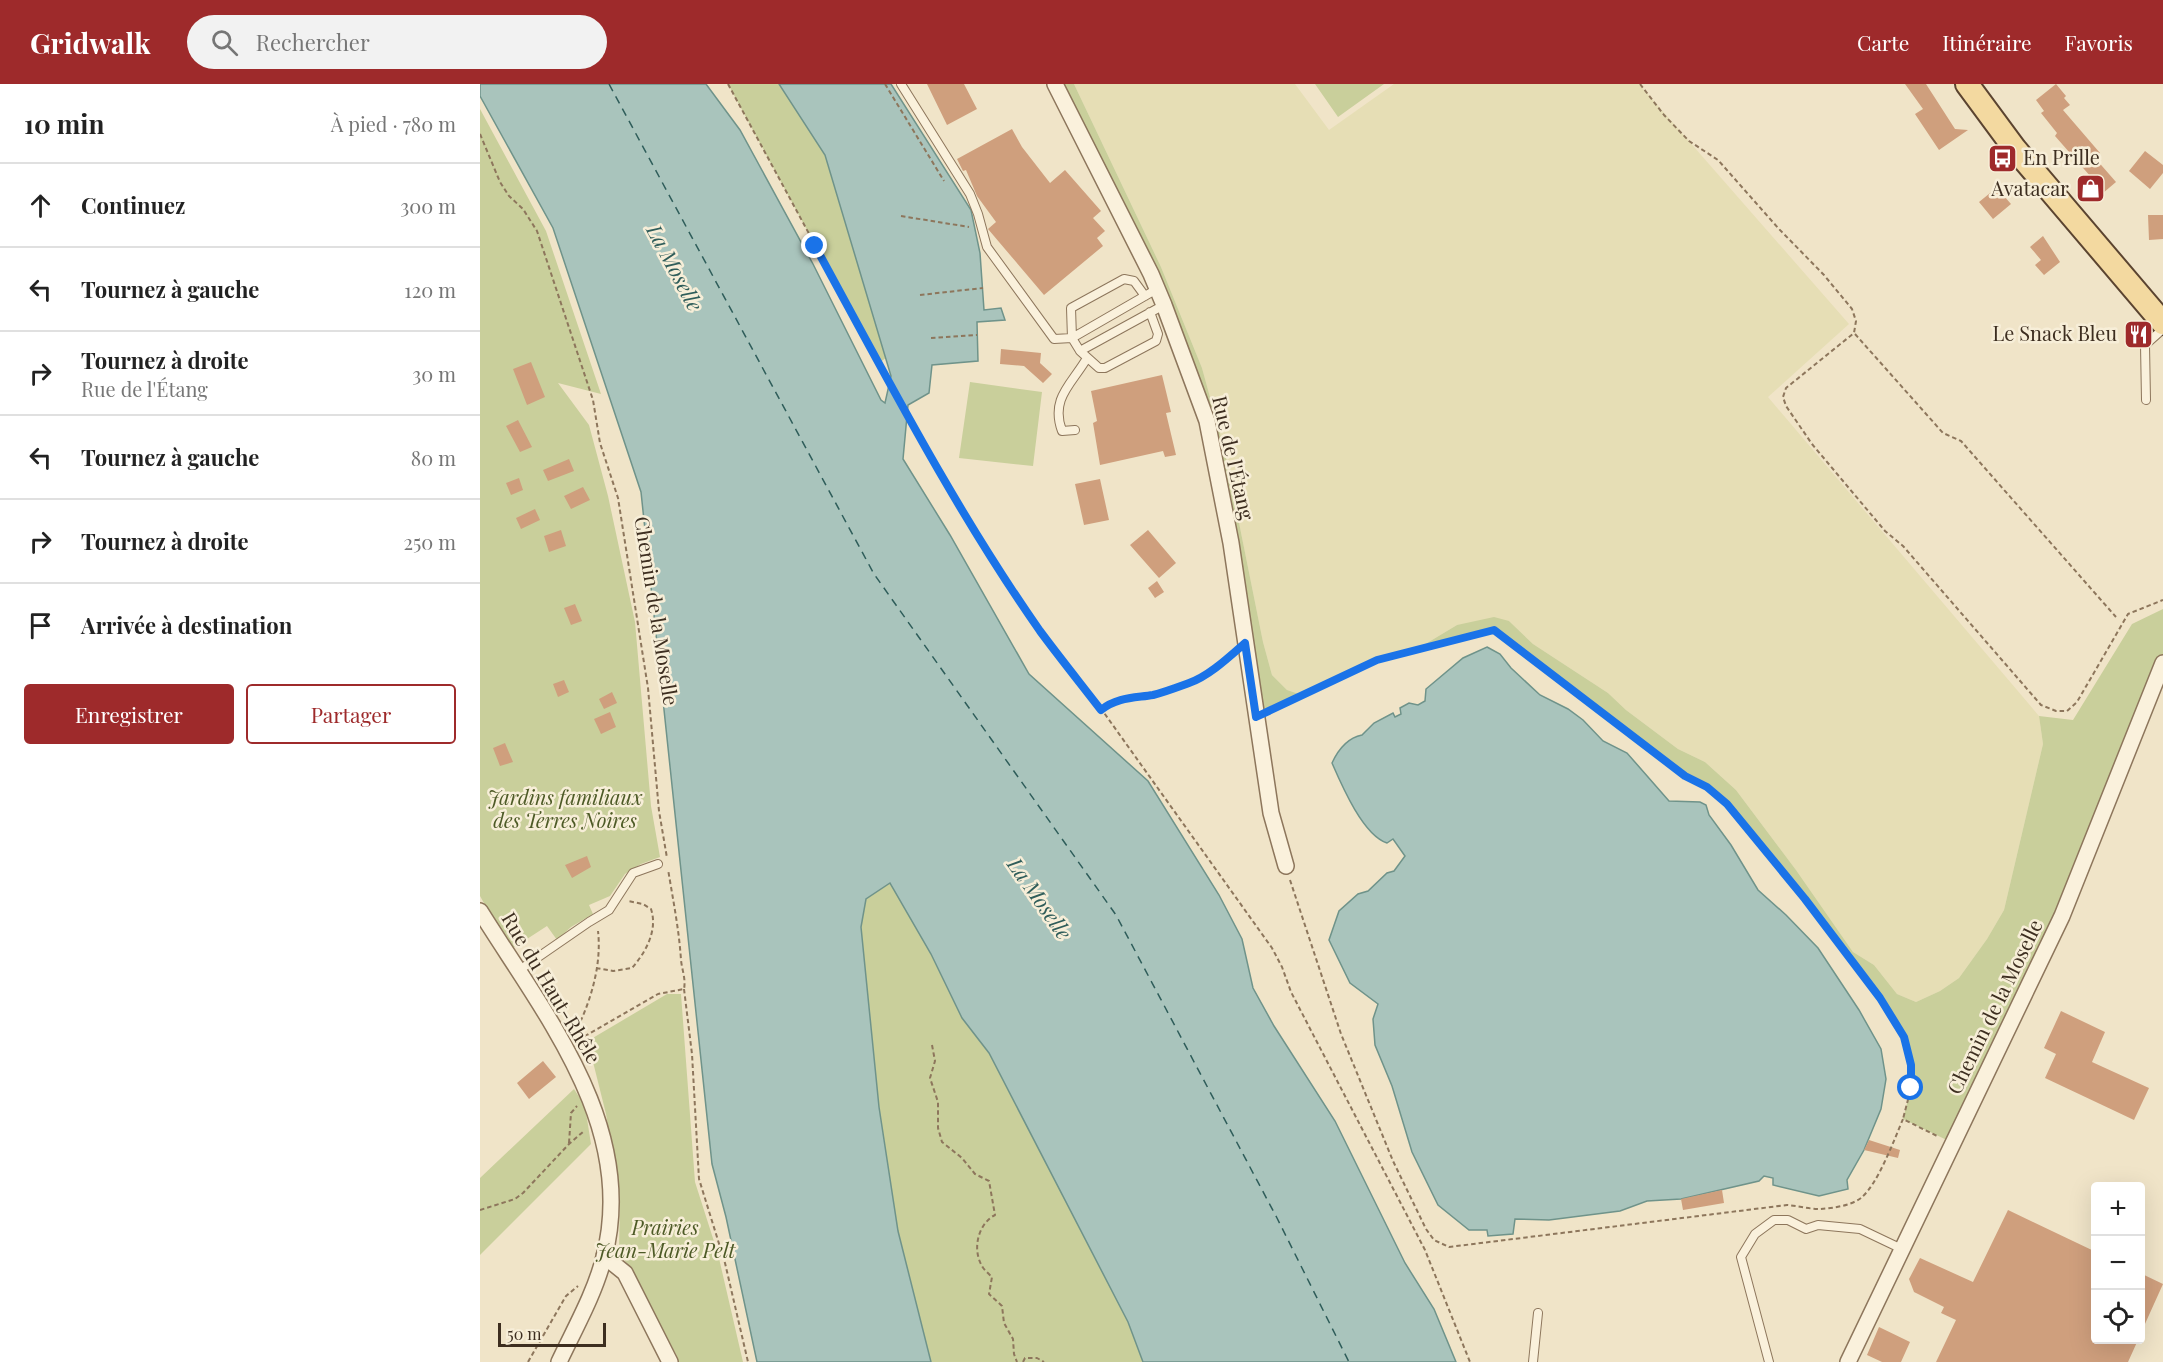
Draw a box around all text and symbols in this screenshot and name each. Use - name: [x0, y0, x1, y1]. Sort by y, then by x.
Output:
- search box: [187, 15, 607, 69]
- text: Gridwalk: [30, 24, 151, 61]
- icon: search: [208, 26, 241, 59]
- text: Rechercher: [256, 27, 370, 57]
- text: Carte: [1857, 28, 1909, 56]
- text: Itinéraire: [1942, 28, 2032, 56]
- text: Favoris: [2065, 28, 2133, 56]
- text: 10 min: [24, 106, 104, 141]
- text: À pied · 780 m: [331, 110, 456, 137]
- bus stop icon: En Prille: [1986, 142, 2018, 174]
- place label: En Prille: [2023, 143, 2100, 170]
- shop icon: Avatacar: [2074, 173, 2106, 205]
- place label: Avatacar: [1990, 174, 2069, 201]
- icon: ahead: [24, 189, 57, 222]
- text: Continuez: [81, 190, 185, 220]
- text: 300 m: [400, 192, 456, 219]
- water label: La Moselle: [641, 218, 710, 315]
- route end: [801, 232, 827, 258]
- icon: left: [24, 273, 57, 306]
- text: Tournez à gauche: [81, 274, 259, 304]
- text: 120 m: [404, 276, 456, 303]
- restaurant icon: Le Snack Bleu: [2122, 318, 2154, 350]
- place label: Le Snack Bleu: [1992, 319, 2117, 346]
- text: Tournez à droite: [81, 345, 249, 375]
- icon: right: [24, 357, 57, 390]
- text: 30 m: [412, 360, 456, 387]
- text: Rue de l'Étang: [81, 375, 208, 402]
- street label: Rue de l'Étang: [1207, 393, 1262, 523]
- icon: left: [24, 441, 57, 474]
- text: Tournez à gauche: [81, 442, 259, 472]
- text: 80 m: [411, 444, 456, 471]
- street label: Chemin de la Moselle: [629, 514, 686, 707]
- icon: right: [24, 525, 57, 558]
- text: Tournez à droite: [81, 526, 249, 556]
- text: 250 m: [403, 528, 456, 555]
- icon: arrive: [24, 609, 57, 642]
- text: Arrivée à destination: [81, 610, 292, 640]
- button: Enregistrer: [24, 684, 234, 744]
- button: Partager: [246, 684, 456, 744]
- park label: Jardins familiaux des Terres Noires: [488, 783, 643, 833]
- water label: La Moselle: [1002, 850, 1079, 944]
- street label: Rue du Haut-Rhêle: [496, 907, 608, 1068]
- street label: Chemin de la Moselle: [1940, 915, 2048, 1098]
- route start: [1897, 1074, 1923, 1100]
- map controls: [2091, 1182, 2145, 1344]
- button: +: [2091, 1182, 2145, 1236]
- park label: Prairies Jean-Marie Pelt: [595, 1213, 736, 1263]
- button: −: [2091, 1236, 2145, 1290]
- button: locate: [2091, 1290, 2145, 1344]
- scale bar: [498, 1320, 606, 1348]
- text: 50 m: [507, 1323, 541, 1344]

